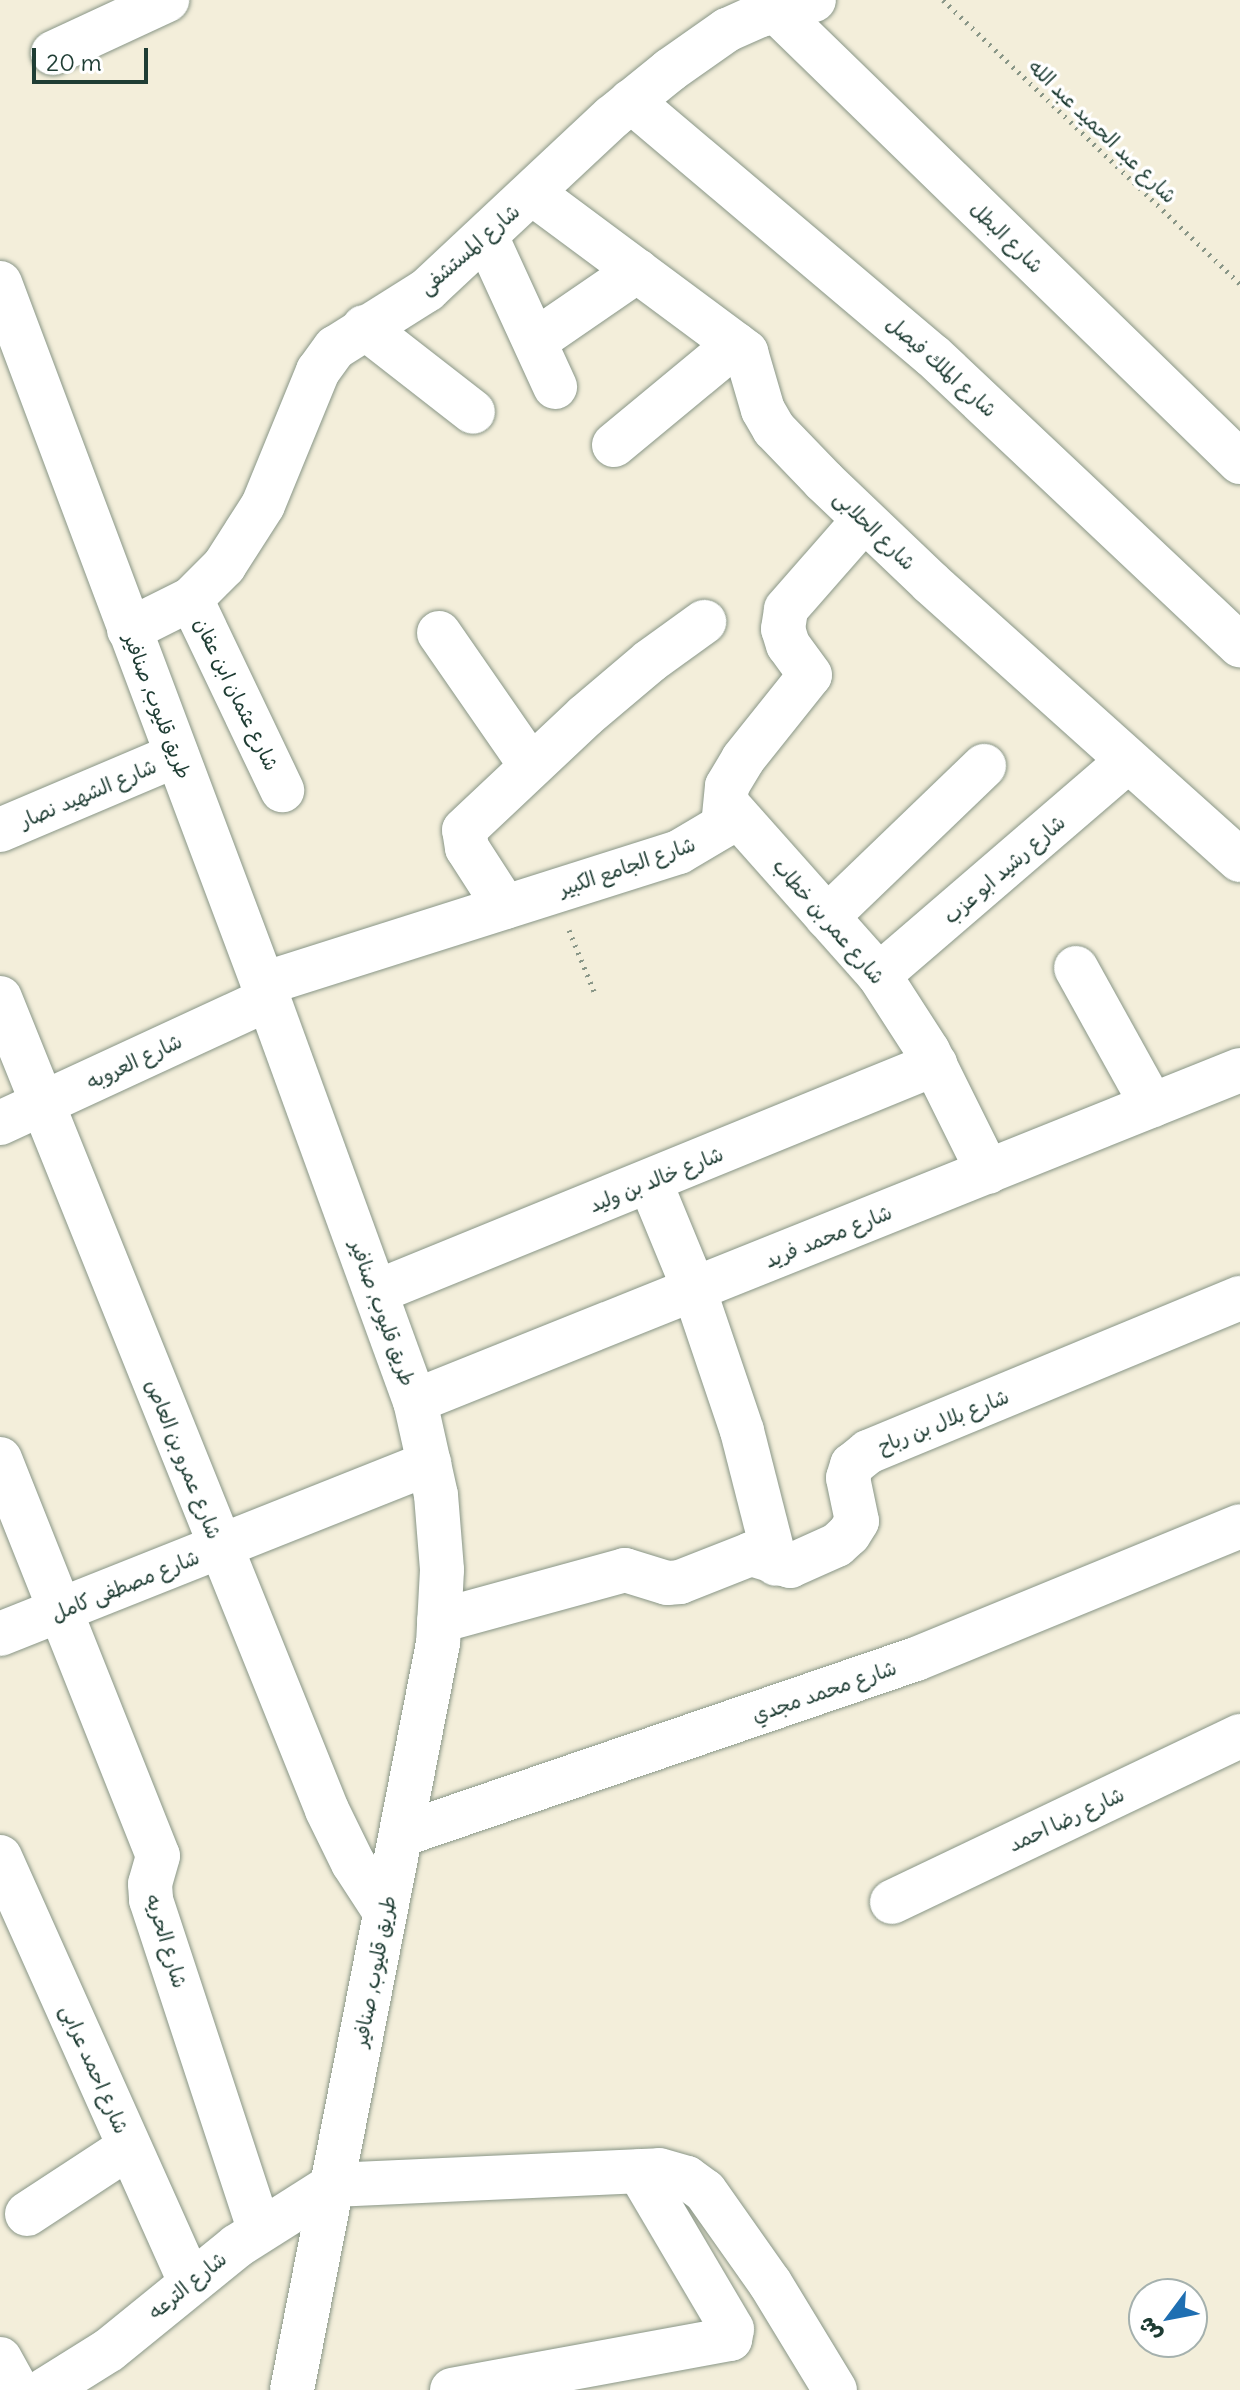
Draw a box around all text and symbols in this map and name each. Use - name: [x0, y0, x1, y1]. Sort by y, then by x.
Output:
- scale bar: [36, 32, 152, 82]
- text: 20 m: [46, 47, 102, 77]
- street label: شارع عبد الحميد عبد الله: [1024, 54, 1182, 208]
- street label: شارع البطل: [966, 196, 1048, 278]
- street label: شارع المستشفى: [414, 199, 524, 299]
- street label: شارع الملك فيصل: [882, 310, 1002, 422]
- street label: شارع الحلابى: [829, 485, 921, 575]
- street label: شارع عثمان ابن عفان: [190, 614, 284, 774]
- street label: طريق قليوب, صنافير: [119, 630, 197, 782]
- street label: شارع الشهيد نصار: [16, 753, 160, 833]
- street label: شارع رشيد ابو عزب: [938, 810, 1070, 928]
- street label: شارع الجامع الكبير: [556, 831, 698, 901]
- street label: شارع عمر بن خطاب: [768, 854, 890, 988]
- street label: شارع العروبه: [83, 1028, 185, 1094]
- street label: شارع خالد بن وليد: [585, 1141, 727, 1217]
- street label: شارع محمد فريد: [761, 1200, 895, 1272]
- street label: طريق قليوب, صنافير: [345, 1237, 421, 1389]
- street label: شارع عمرو بن العاص: [141, 1376, 227, 1542]
- street label: شارع بلال بن رباح: [874, 1384, 1012, 1458]
- street label: شارع مصطفى كامل: [47, 1544, 203, 1626]
- street label: شارع محمد مجدي: [749, 1655, 899, 1727]
- street label: شارع رضا احمد: [1004, 1782, 1128, 1856]
- street label: شارع الحريه: [141, 1891, 193, 1991]
- street label: طريق قليوب, صنافير: [348, 1893, 400, 2049]
- street label: شارع احمد عرابى: [56, 2001, 134, 2137]
- street label: شارع الترعه: [143, 2246, 231, 2324]
- north arrow: [1128, 2278, 1208, 2358]
- text: ش: [1131, 2312, 1168, 2347]

